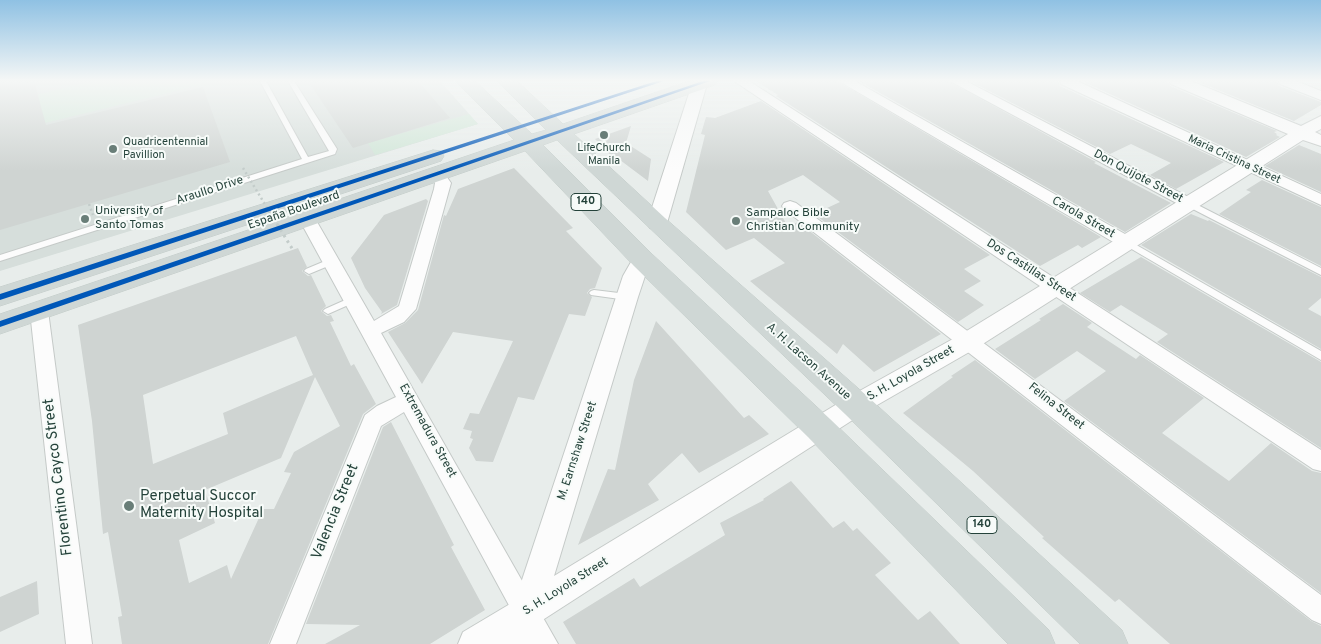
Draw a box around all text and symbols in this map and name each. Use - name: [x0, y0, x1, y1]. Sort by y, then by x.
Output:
- marker: LifeChurch Manila: [598, 129, 610, 141]
- street label: Maria Cristina Street: [1186, 133, 1282, 187]
- place label: Quadricentennial Pavillion: [123, 136, 208, 162]
- place label: LifeChurch Manila: [577, 142, 631, 168]
- marker: Quadricentennial Pavillion: [107, 143, 119, 155]
- street label: Don Quijote Street: [1091, 147, 1185, 207]
- street label: Araullo Drive: [175, 173, 245, 209]
- street label: España Boulevard: [246, 189, 342, 233]
- road number: 140: [571, 193, 601, 210]
- street label: Carola Street: [1049, 194, 1117, 242]
- place label: University of Santo Tomas: [95, 205, 164, 233]
- place label: Sampaloc Bible Christian Community: [746, 207, 859, 235]
- marker: University of Santo Tomas: [79, 213, 91, 225]
- marker: Sampaloc Bible Christian Community: [730, 215, 742, 227]
- street label: Dos Castillas Street: [983, 237, 1079, 305]
- street label: A. H. Lacson Avenue: [763, 320, 853, 404]
- street label: S. H. Loyola Street: [865, 343, 957, 405]
- street label: Felina Street: [1025, 381, 1087, 433]
- street label: Extremadura Street: [395, 382, 459, 480]
- street label: Florentino Cayco Street: [40, 397, 78, 557]
- street label: M. Earnshaw Street: [555, 400, 601, 502]
- street label: Valencia Street: [309, 462, 363, 562]
- place label: Perpetual Succor Maternity Hospital: [140, 488, 263, 523]
- marker: Perpetual Succor Maternity Hospital: [122, 499, 136, 513]
- road number: 140: [967, 516, 997, 534]
- street label: S. H. Loyola Street: [521, 555, 611, 619]

